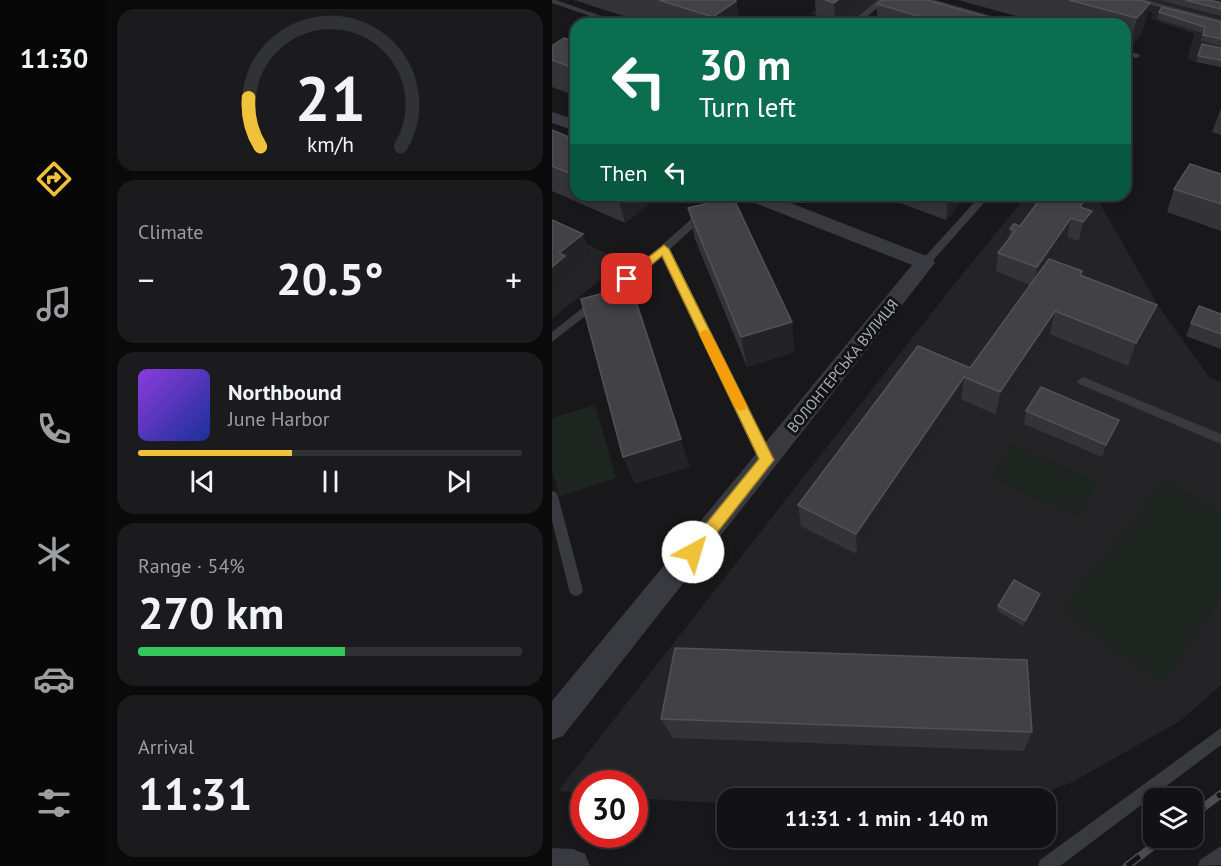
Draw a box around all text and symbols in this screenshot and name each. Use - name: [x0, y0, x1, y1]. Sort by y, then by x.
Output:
- text: 30 m: [699, 37, 791, 92]
- text: 11:30: [20, 41, 88, 75]
- icon: left: [600, 42, 678, 120]
- text: 21: [295, 57, 365, 138]
- text: Turn left: [699, 90, 796, 124]
- text: km/h: [306, 131, 353, 159]
- icon: left: [659, 156, 692, 189]
- icon: directions: [33, 158, 75, 200]
- text: Then: [600, 159, 647, 187]
- text: Climate: [138, 219, 204, 245]
- text: 20.5°: [276, 249, 384, 307]
- pin: [601, 253, 652, 304]
- text: −: [138, 258, 155, 301]
- text: +: [505, 258, 522, 301]
- icon: arrive: [610, 262, 643, 295]
- icon: music: [33, 283, 75, 325]
- street label: ВОЛОНТЕРСЬКА ВУЛИЦЯ: [783, 295, 902, 436]
- text: Northbound: [228, 378, 342, 406]
- text: June Harbor: [228, 406, 330, 432]
- icon: phone: [33, 408, 75, 450]
- icon: previous: [186, 465, 219, 498]
- icon: pause: [314, 465, 347, 498]
- icon: next: [442, 465, 475, 498]
- position arrow: [661, 520, 725, 584]
- icon: climate: [33, 533, 75, 575]
- text: Range · 54%: [138, 553, 245, 579]
- text: 270 km: [138, 583, 284, 641]
- icon: car: [33, 658, 75, 700]
- text: Arrival: [138, 734, 194, 760]
- text: 11:31: [138, 764, 252, 822]
- speed limit sign: 30: [570, 770, 648, 848]
- icon: filters: [33, 782, 75, 824]
- map controls: [1143, 788, 1203, 848]
- button: layers: [1143, 788, 1203, 848]
- text: 11:31 · 1 min · 140 m: [785, 804, 988, 832]

